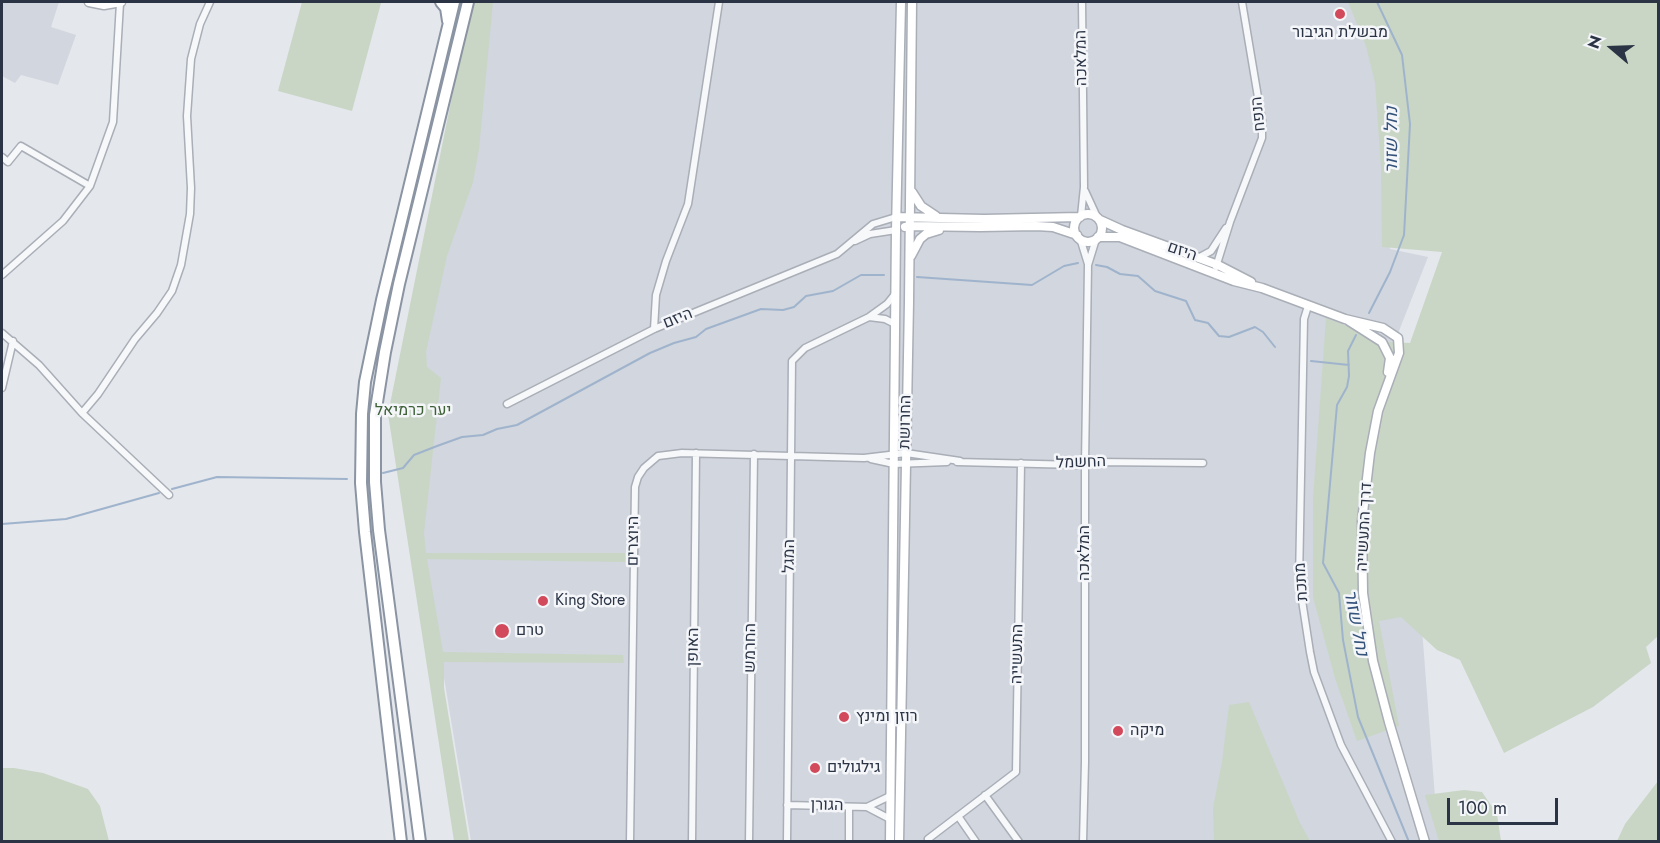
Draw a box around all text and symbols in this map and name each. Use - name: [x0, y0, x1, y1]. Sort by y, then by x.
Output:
- marker: מבשלת הגיבור: [1333, 7, 1347, 21]
- north arrow: [1582, 18, 1642, 78]
- place label: מבשלת הגיבור: [1292, 23, 1388, 43]
- street label: המלאכה: [1072, 30, 1092, 86]
- text: N: [1582, 32, 1607, 52]
- street label: הנפח: [1248, 96, 1270, 132]
- water label: נחל שזור: [1382, 107, 1404, 173]
- street label: היזם: [1165, 238, 1199, 266]
- street label: היזם: [660, 304, 696, 334]
- street label: החרושת: [896, 395, 916, 449]
- park label: יער כרמיאל: [375, 401, 451, 421]
- street label: החשמל: [1056, 453, 1106, 473]
- street label: דרך התעשייה: [1353, 482, 1377, 572]
- street label: היוצרים: [624, 516, 644, 566]
- street label: המלאכה: [1075, 525, 1095, 581]
- street label: המגל: [780, 539, 800, 573]
- street label: מתכת: [1291, 562, 1313, 602]
- water label: נחל שזור: [1338, 588, 1372, 658]
- place label: King Store: [555, 591, 625, 611]
- marker: King Store: [536, 594, 550, 608]
- place label: טרם: [516, 621, 544, 641]
- marker: טרם: [493, 622, 511, 640]
- street label: החרמש: [741, 623, 761, 673]
- street label: התעשייה: [1008, 624, 1028, 684]
- street label: האופן: [684, 627, 704, 667]
- place label: רוזן ומינץ: [856, 707, 918, 727]
- marker: רוזן ומינץ: [837, 710, 851, 724]
- place label: מיקה: [1130, 721, 1164, 741]
- marker: מיקה: [1111, 724, 1125, 738]
- place label: גילגולים: [827, 758, 880, 778]
- marker: גילגולים: [808, 761, 822, 775]
- scale bar: [1450, 786, 1561, 824]
- text: 100 m: [1458, 795, 1507, 821]
- street label: הגורן: [810, 796, 844, 816]

